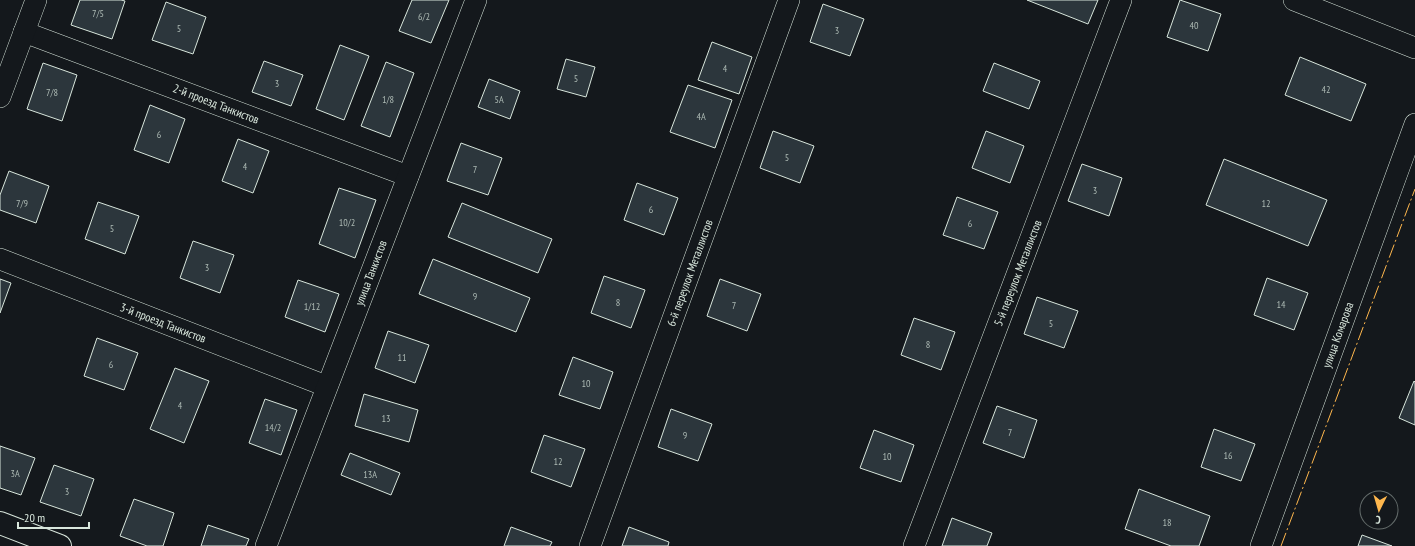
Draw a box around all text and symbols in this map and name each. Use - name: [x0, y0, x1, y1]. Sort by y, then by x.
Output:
- house number: 7/5: [92, 7, 104, 20]
- house number: 6/2: [418, 10, 430, 23]
- house number: 40: [1190, 19, 1199, 32]
- house number: 5: [177, 22, 181, 35]
- house number: 3: [835, 24, 839, 37]
- house number: 4: [723, 62, 728, 75]
- house number: 5: [574, 72, 578, 85]
- house number: 3: [275, 77, 279, 90]
- street label: 2-й проезд Танкистов: [171, 80, 261, 127]
- house number: 42: [1322, 83, 1331, 96]
- house number: 7/8: [46, 86, 58, 99]
- house number: 1/8: [382, 93, 394, 106]
- house number: 5А: [494, 93, 504, 106]
- house number: 4А: [696, 110, 706, 123]
- house number: 6: [157, 128, 162, 141]
- house number: 5: [785, 151, 789, 164]
- house number: 4: [243, 160, 248, 173]
- house number: 7: [473, 163, 477, 176]
- house number: 3: [1093, 184, 1097, 197]
- house number: 7/9: [16, 197, 28, 210]
- house number: 12: [1262, 197, 1271, 210]
- house number: 6: [649, 203, 654, 216]
- house number: 10/2: [339, 216, 355, 229]
- street label: 6-й переулок Металлистов: [663, 217, 716, 328]
- house number: 6: [968, 217, 973, 230]
- street label: 5-й переулок Металлистов: [990, 217, 1045, 328]
- house number: 5: [110, 222, 114, 235]
- street label: улица Танкистов: [351, 238, 390, 308]
- house number: 3: [205, 261, 209, 274]
- house number: 9: [473, 290, 477, 303]
- house number: 8: [616, 296, 620, 309]
- house number: 14: [1277, 298, 1286, 311]
- street label: 3-й проезд Танкистов: [118, 299, 208, 346]
- house number: 7: [732, 299, 736, 312]
- house number: 1/12: [304, 300, 320, 313]
- street label: улица Комарова: [1319, 300, 1356, 370]
- house number: 5: [1049, 317, 1053, 330]
- house number: 8: [926, 338, 930, 351]
- house number: 11: [398, 351, 407, 364]
- house number: 6: [109, 358, 114, 371]
- house number: 10: [582, 377, 591, 390]
- house number: 4: [178, 399, 183, 412]
- house number: 13: [382, 412, 391, 425]
- house number: 14/2: [265, 421, 281, 434]
- house number: 7: [1008, 426, 1012, 439]
- house number: 9: [683, 429, 687, 442]
- house number: 16: [1224, 449, 1233, 462]
- house number: 10: [883, 450, 892, 463]
- house number: 12: [554, 455, 563, 468]
- house number: 3А: [10, 467, 20, 480]
- house number: 13А: [363, 468, 377, 481]
- house number: 3: [65, 485, 69, 498]
- north arrow: [1359, 490, 1399, 530]
- scale bar: [18, 504, 89, 530]
- text: 20 m: [24, 510, 45, 525]
- text: С: [1375, 513, 1381, 527]
- house number: 18: [1163, 516, 1172, 529]

